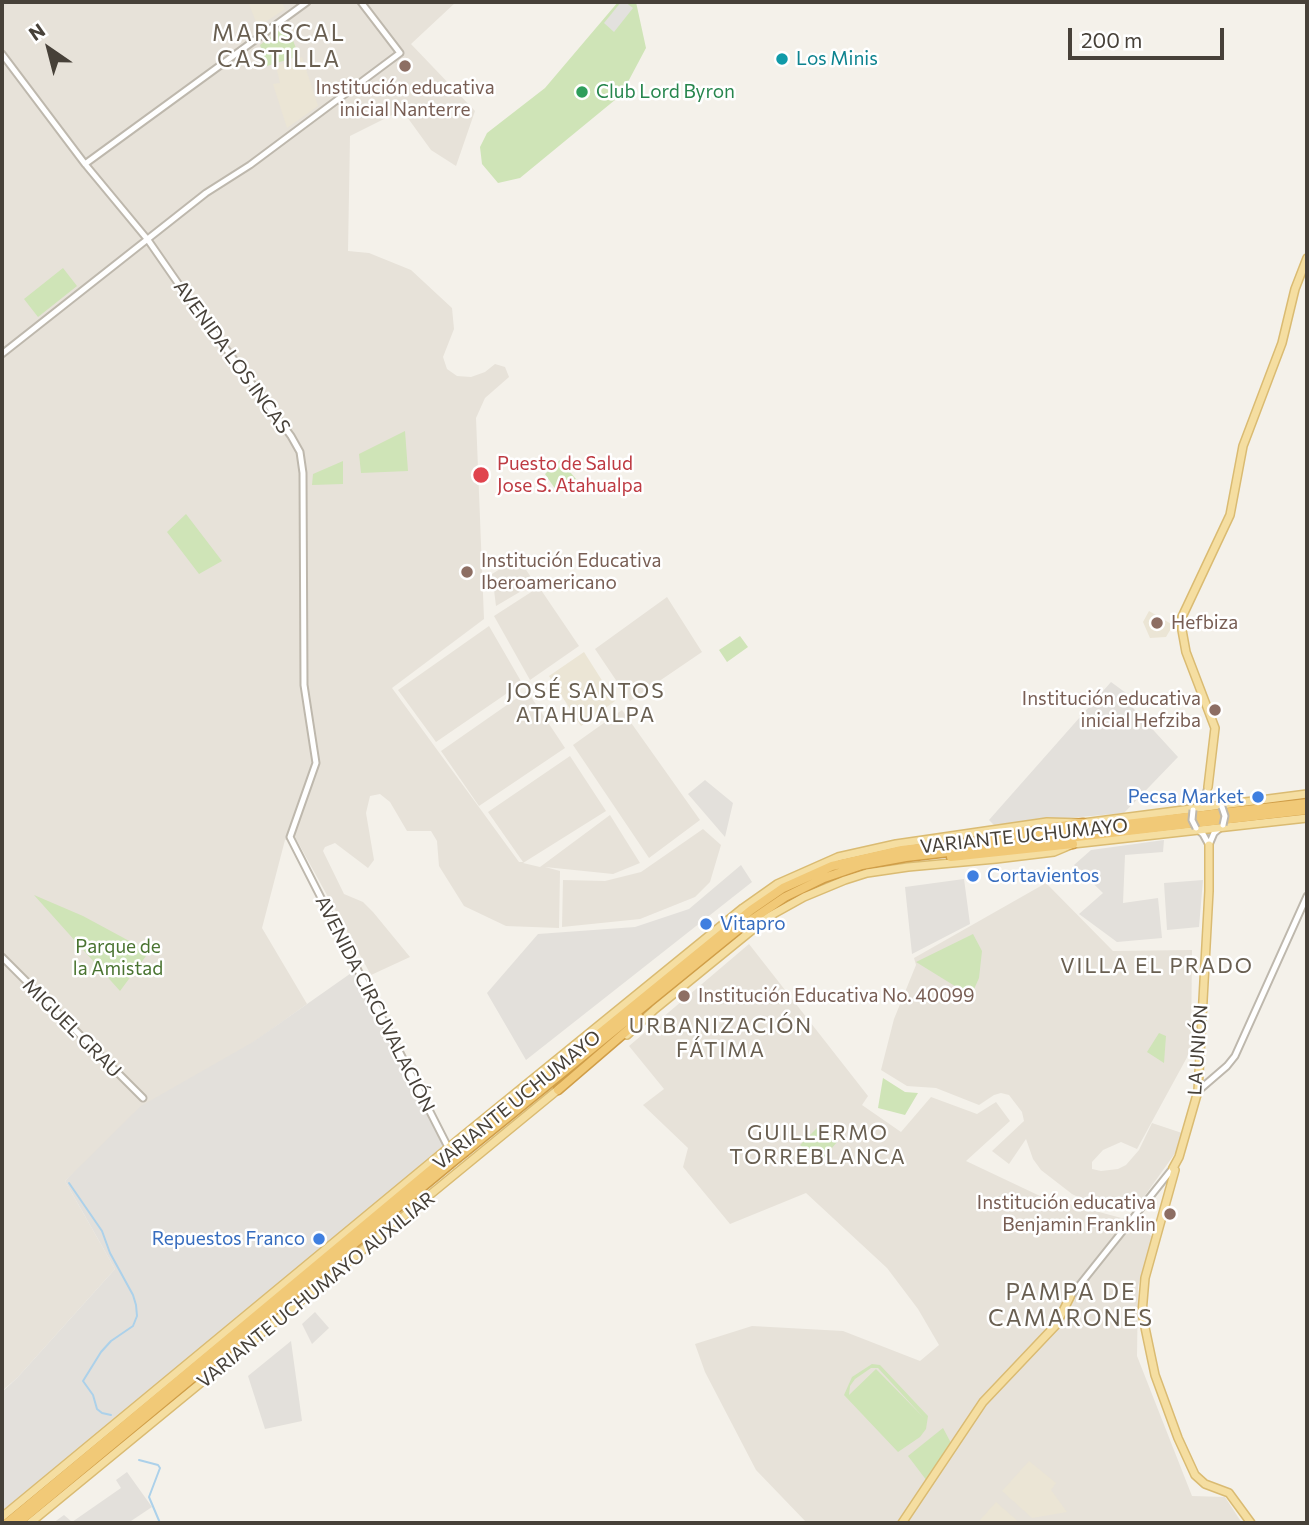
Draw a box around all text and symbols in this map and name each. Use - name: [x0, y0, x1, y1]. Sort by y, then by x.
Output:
- north arrow: [14, 14, 84, 84]
- scale bar: [1071, 14, 1227, 58]
- text: N: [24, 18, 49, 45]
- district label: MARISCAL CASTILLA: [213, 19, 345, 73]
- text: 200 m: [1081, 27, 1142, 52]
- place label: Los Minis: [796, 48, 878, 70]
- marker: Los Minis: [774, 51, 790, 67]
- marker: Institución educativa inicial Nanterre: [397, 58, 413, 74]
- place label: Institución educativa inicial Nanterre: [315, 77, 495, 121]
- place label: Club Lord Byron: [596, 81, 735, 103]
- marker: Club Lord Byron: [574, 84, 590, 100]
- street label: AVENIDA LOS INCAS: [169, 276, 295, 438]
- place label: Puesto de Salud Jose S. Atahualpa: [497, 453, 643, 497]
- marker: Puesto de Salud Jose S. Atahualpa: [471, 465, 491, 485]
- place label: Institución Educativa Iberoamericano: [481, 550, 661, 594]
- marker: Institución Educativa Iberoamericano: [459, 564, 475, 580]
- place label: Hefbiza: [1171, 612, 1238, 634]
- marker: Hefbiza: [1149, 615, 1165, 631]
- district label: JOSÉ SANTOS ATAHUALPA: [508, 678, 664, 728]
- place label: Institución educativa inicial Hefziba: [1022, 688, 1201, 732]
- marker: Institución educativa inicial Hefziba: [1207, 702, 1223, 718]
- place label: Pecsa Market: [1128, 786, 1244, 808]
- marker: Pecsa Market: [1250, 789, 1266, 805]
- street label: VARIANTE UCHUMAYO: [919, 814, 1129, 858]
- place label: Cortavientos: [987, 865, 1099, 887]
- marker: Cortavientos: [965, 868, 981, 884]
- street label: AVENIDA CIRCUVALACIÓN: [310, 892, 440, 1116]
- place label: Vitapro: [720, 913, 786, 935]
- marker: Vitapro: [698, 916, 714, 932]
- park label: Parque de la Amistad: [73, 936, 163, 980]
- district label: VILLA EL PRADO: [1062, 953, 1252, 979]
- street label: MIGUEL GRAU: [18, 974, 126, 1082]
- place label: Institución Educativa No. 40099: [698, 985, 975, 1007]
- marker: Institución Educativa No. 40099: [676, 988, 692, 1004]
- street label: LA UNIÓN: [1183, 1004, 1213, 1096]
- district label: URBANIZACIÓN FÁTIMA: [630, 1013, 812, 1063]
- street label: VARIANTE UCHUMAYO: [429, 1025, 605, 1175]
- district label: GUILLERMO TORREBLANCA: [731, 1120, 905, 1170]
- street label: VARIANTE UCHUMAYO AUXILIAR: [193, 1187, 439, 1393]
- place label: Institución educativa Benjamin Franklin: [977, 1192, 1156, 1236]
- marker: Institución educativa Benjamin Franklin: [1162, 1206, 1178, 1222]
- place label: Repuestos Franco: [152, 1228, 305, 1250]
- marker: Repuestos Franco: [311, 1231, 327, 1247]
- district label: PAMPA DE CAMARONES: [989, 1278, 1153, 1332]

